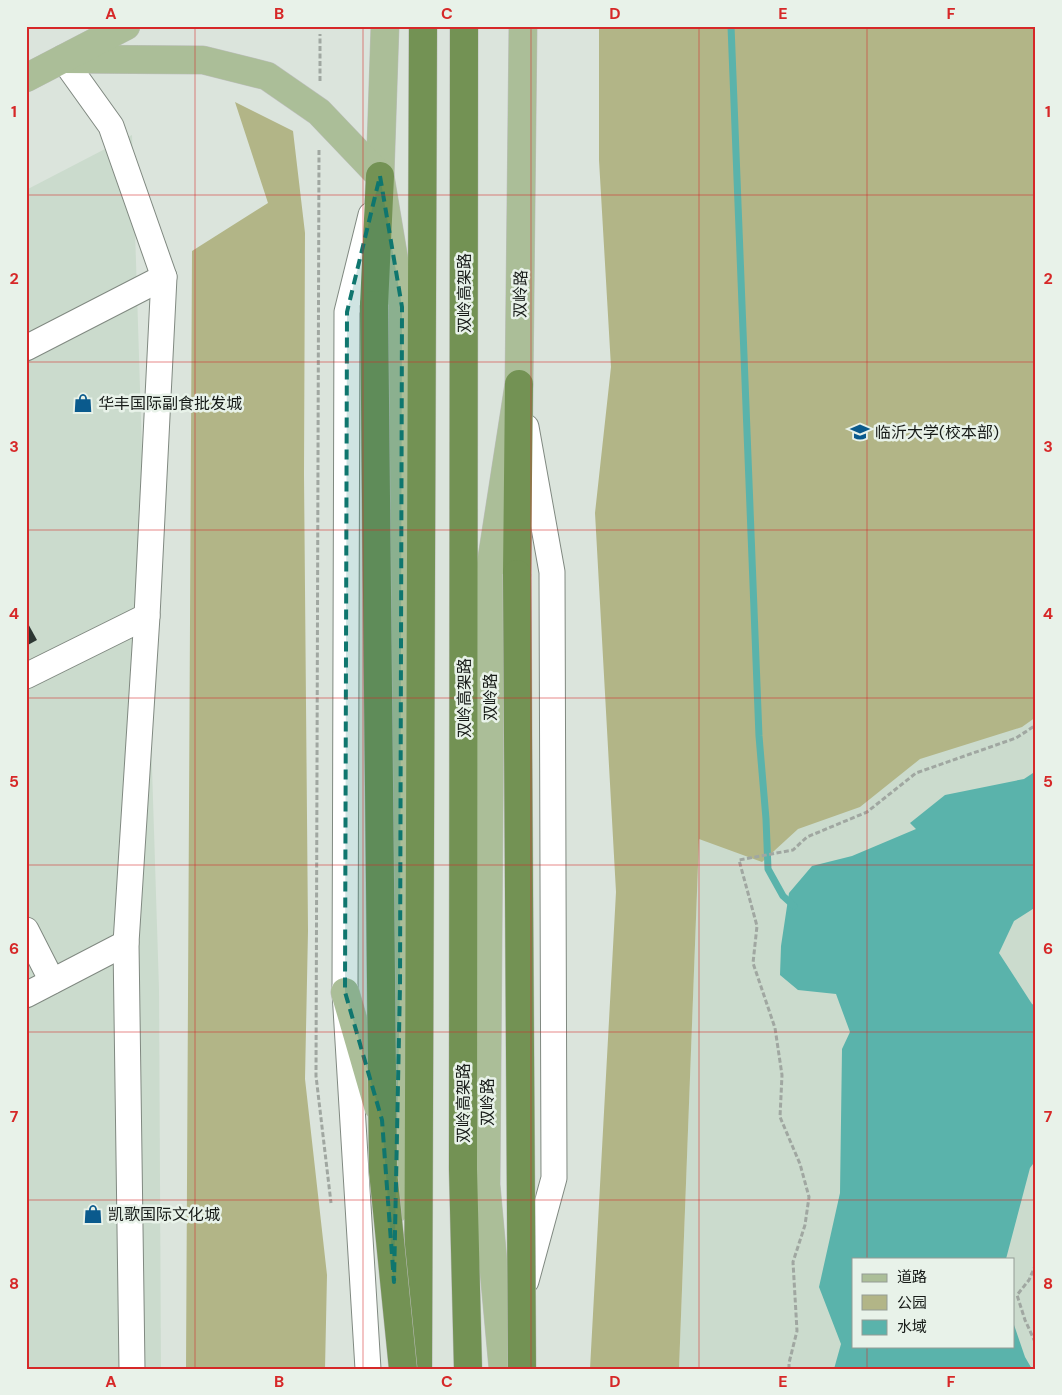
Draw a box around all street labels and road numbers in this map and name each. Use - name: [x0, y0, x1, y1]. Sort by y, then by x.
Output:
- street label: 双岭高架路: [454, 253, 475, 333]
- street label: 双岭路: [510, 270, 531, 318]
- street label: 双岭高架路: [454, 658, 475, 738]
- street label: 双岭路: [480, 673, 501, 721]
- street label: 双岭高架路: [453, 1063, 474, 1143]
- street label: 双岭路: [477, 1078, 498, 1126]

